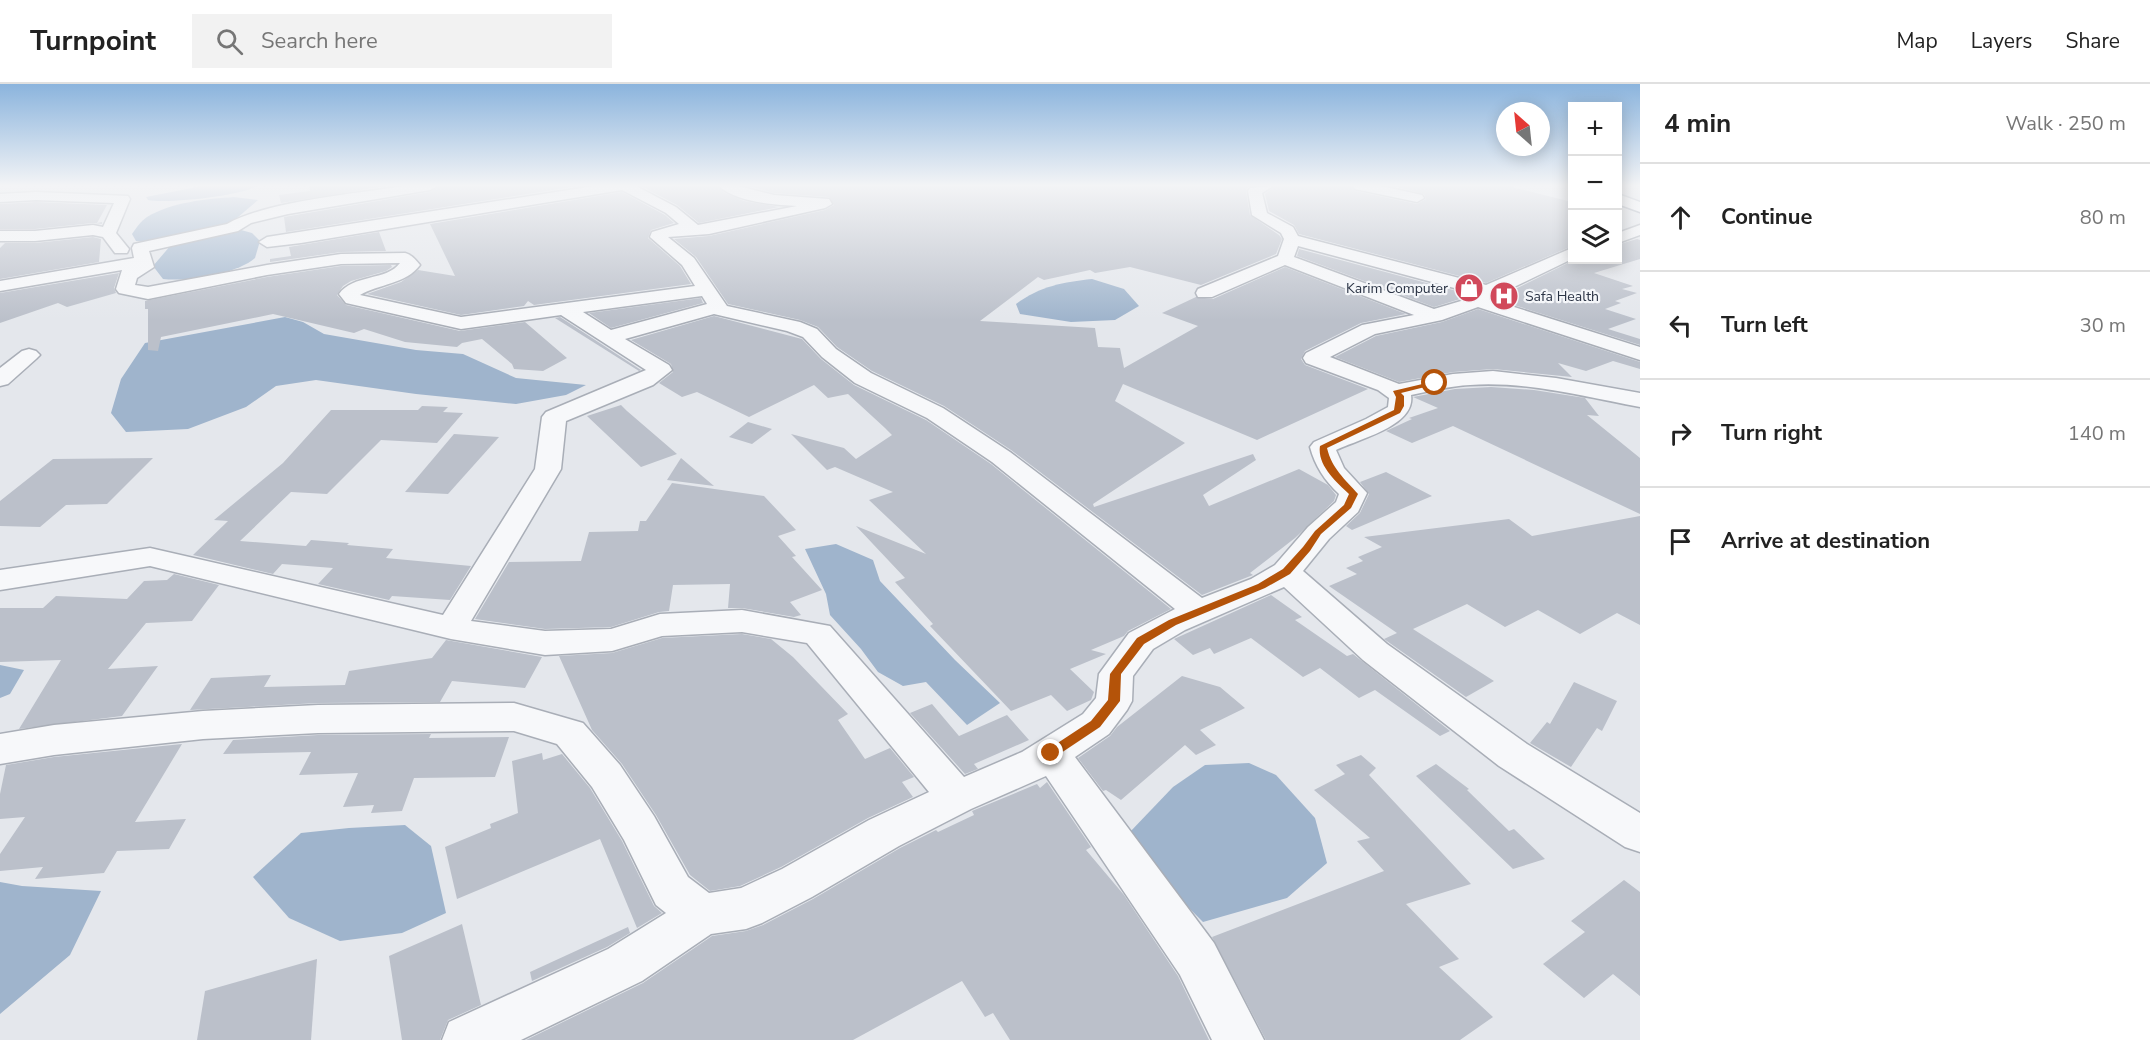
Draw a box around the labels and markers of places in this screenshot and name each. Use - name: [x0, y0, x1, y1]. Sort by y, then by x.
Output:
- shop icon: Karim Computer: [1453, 272, 1485, 304]
- place label: Karim Computer: [1346, 279, 1448, 298]
- hospital icon: Safa Health: [1488, 280, 1520, 312]
- place label: Safa Health: [1525, 287, 1599, 306]

